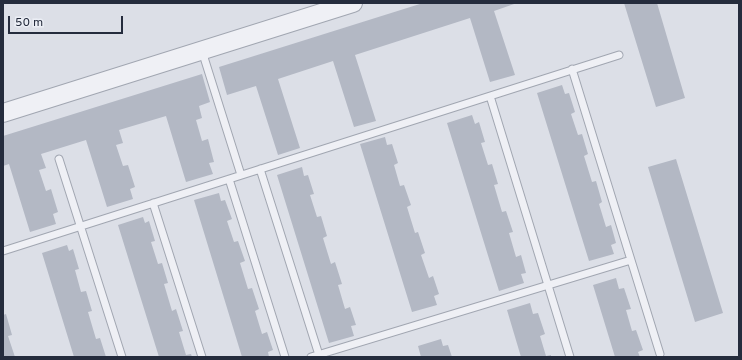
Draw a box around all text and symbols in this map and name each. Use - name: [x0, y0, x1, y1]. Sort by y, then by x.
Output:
- scale bar: [10, 8, 125, 34]
- text: 50 m: [15, 15, 43, 31]

